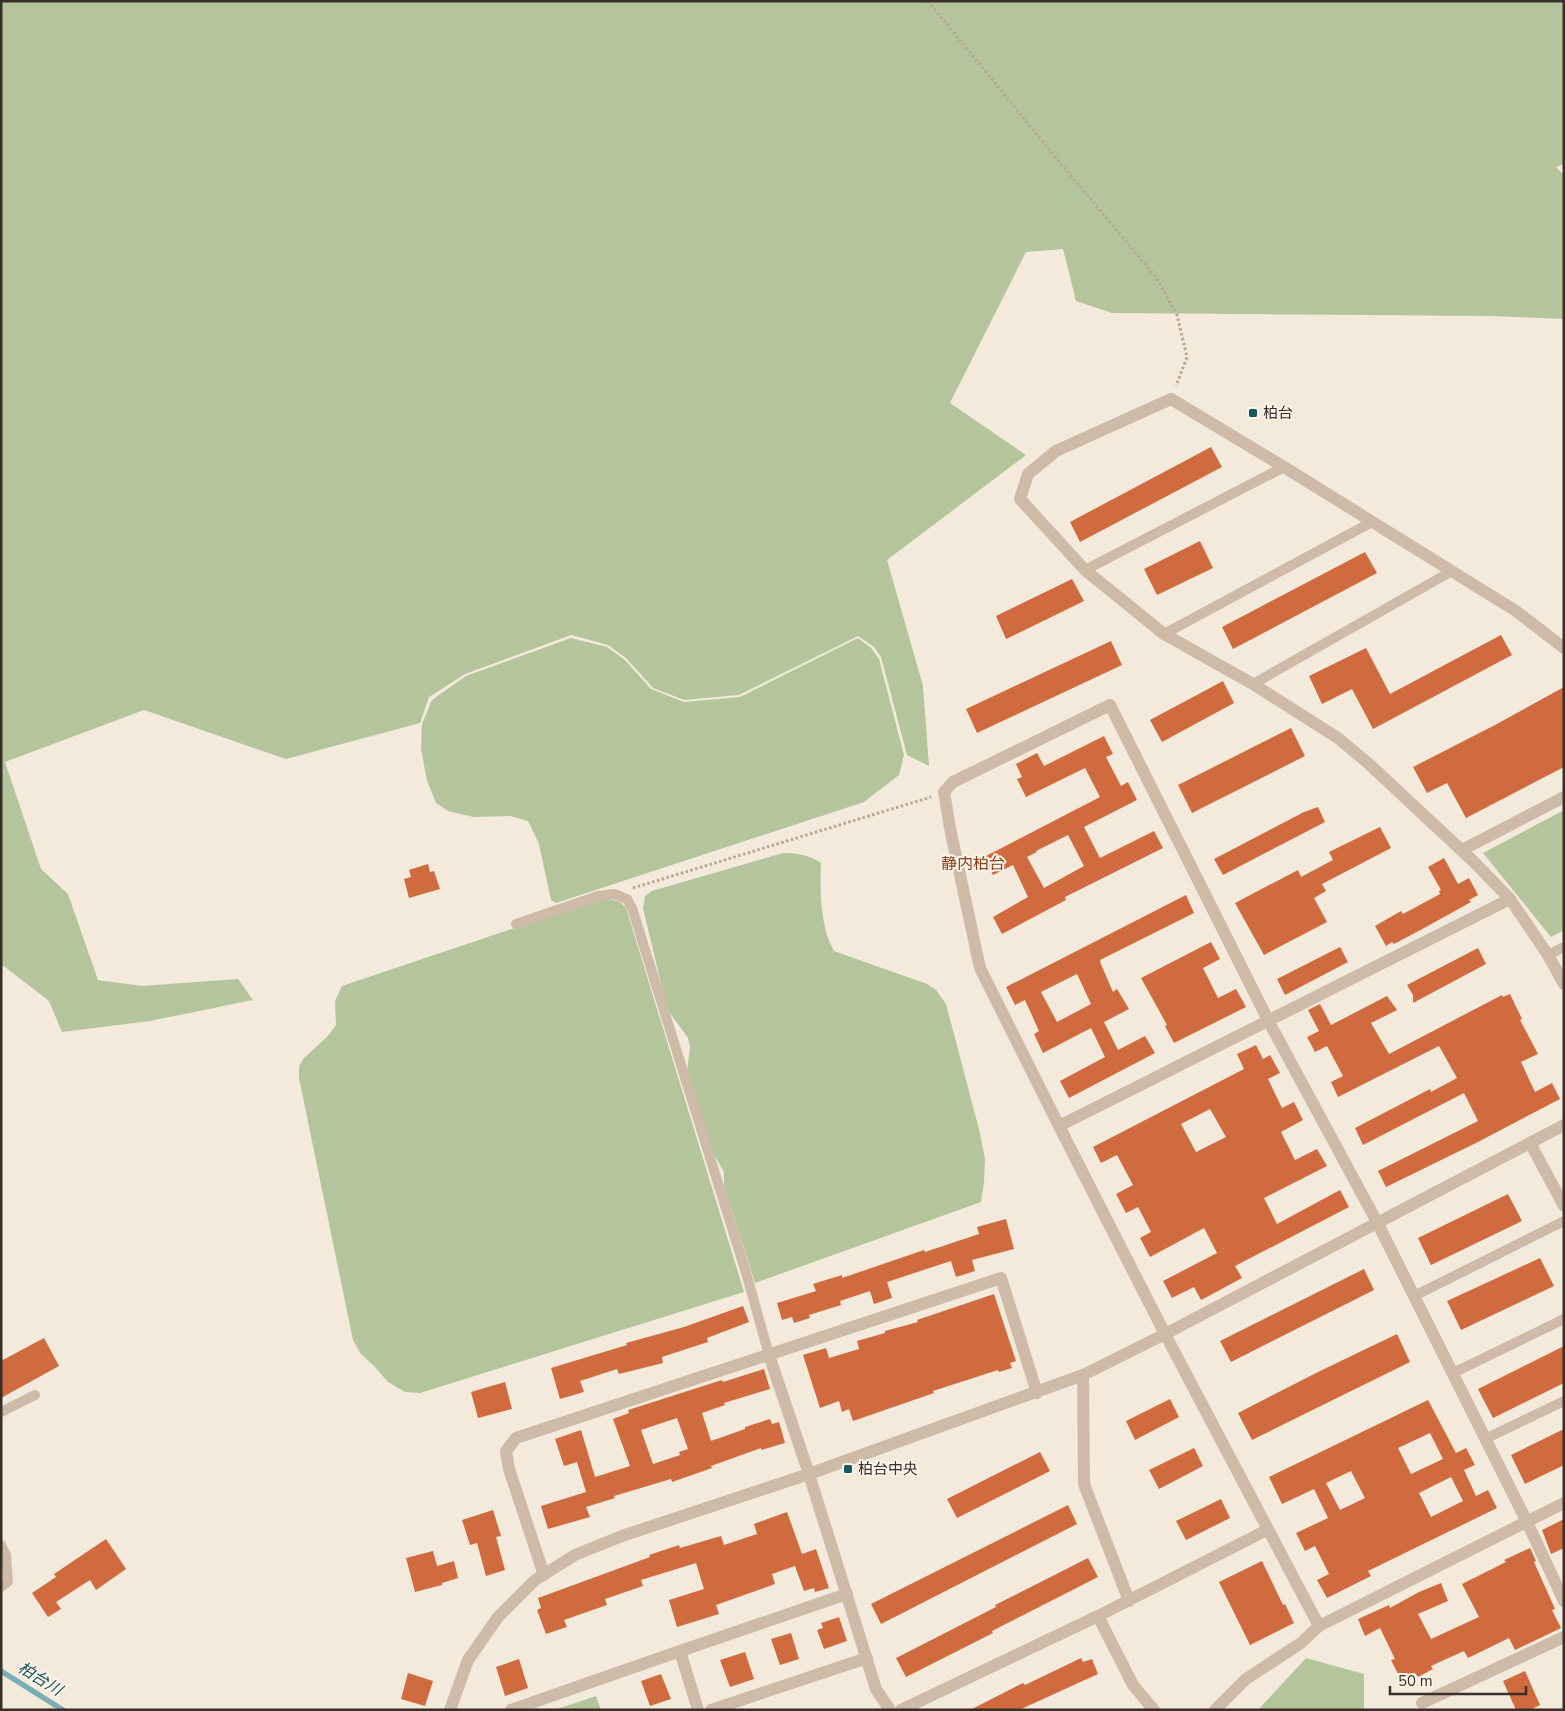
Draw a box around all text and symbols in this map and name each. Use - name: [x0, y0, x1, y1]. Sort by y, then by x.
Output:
- place label: 柏台: [1263, 403, 1293, 423]
- marker: 柏台: [1247, 407, 1259, 419]
- district label: 静内柏台: [941, 853, 1005, 875]
- place label: 柏台中央: [858, 1459, 918, 1479]
- marker: 柏台中央: [842, 1463, 854, 1475]
- water label: 柏台川: [14, 1657, 68, 1702]
- scale bar: [1390, 1664, 1526, 1696]
- text: 50 m: [1398, 1671, 1433, 1691]

